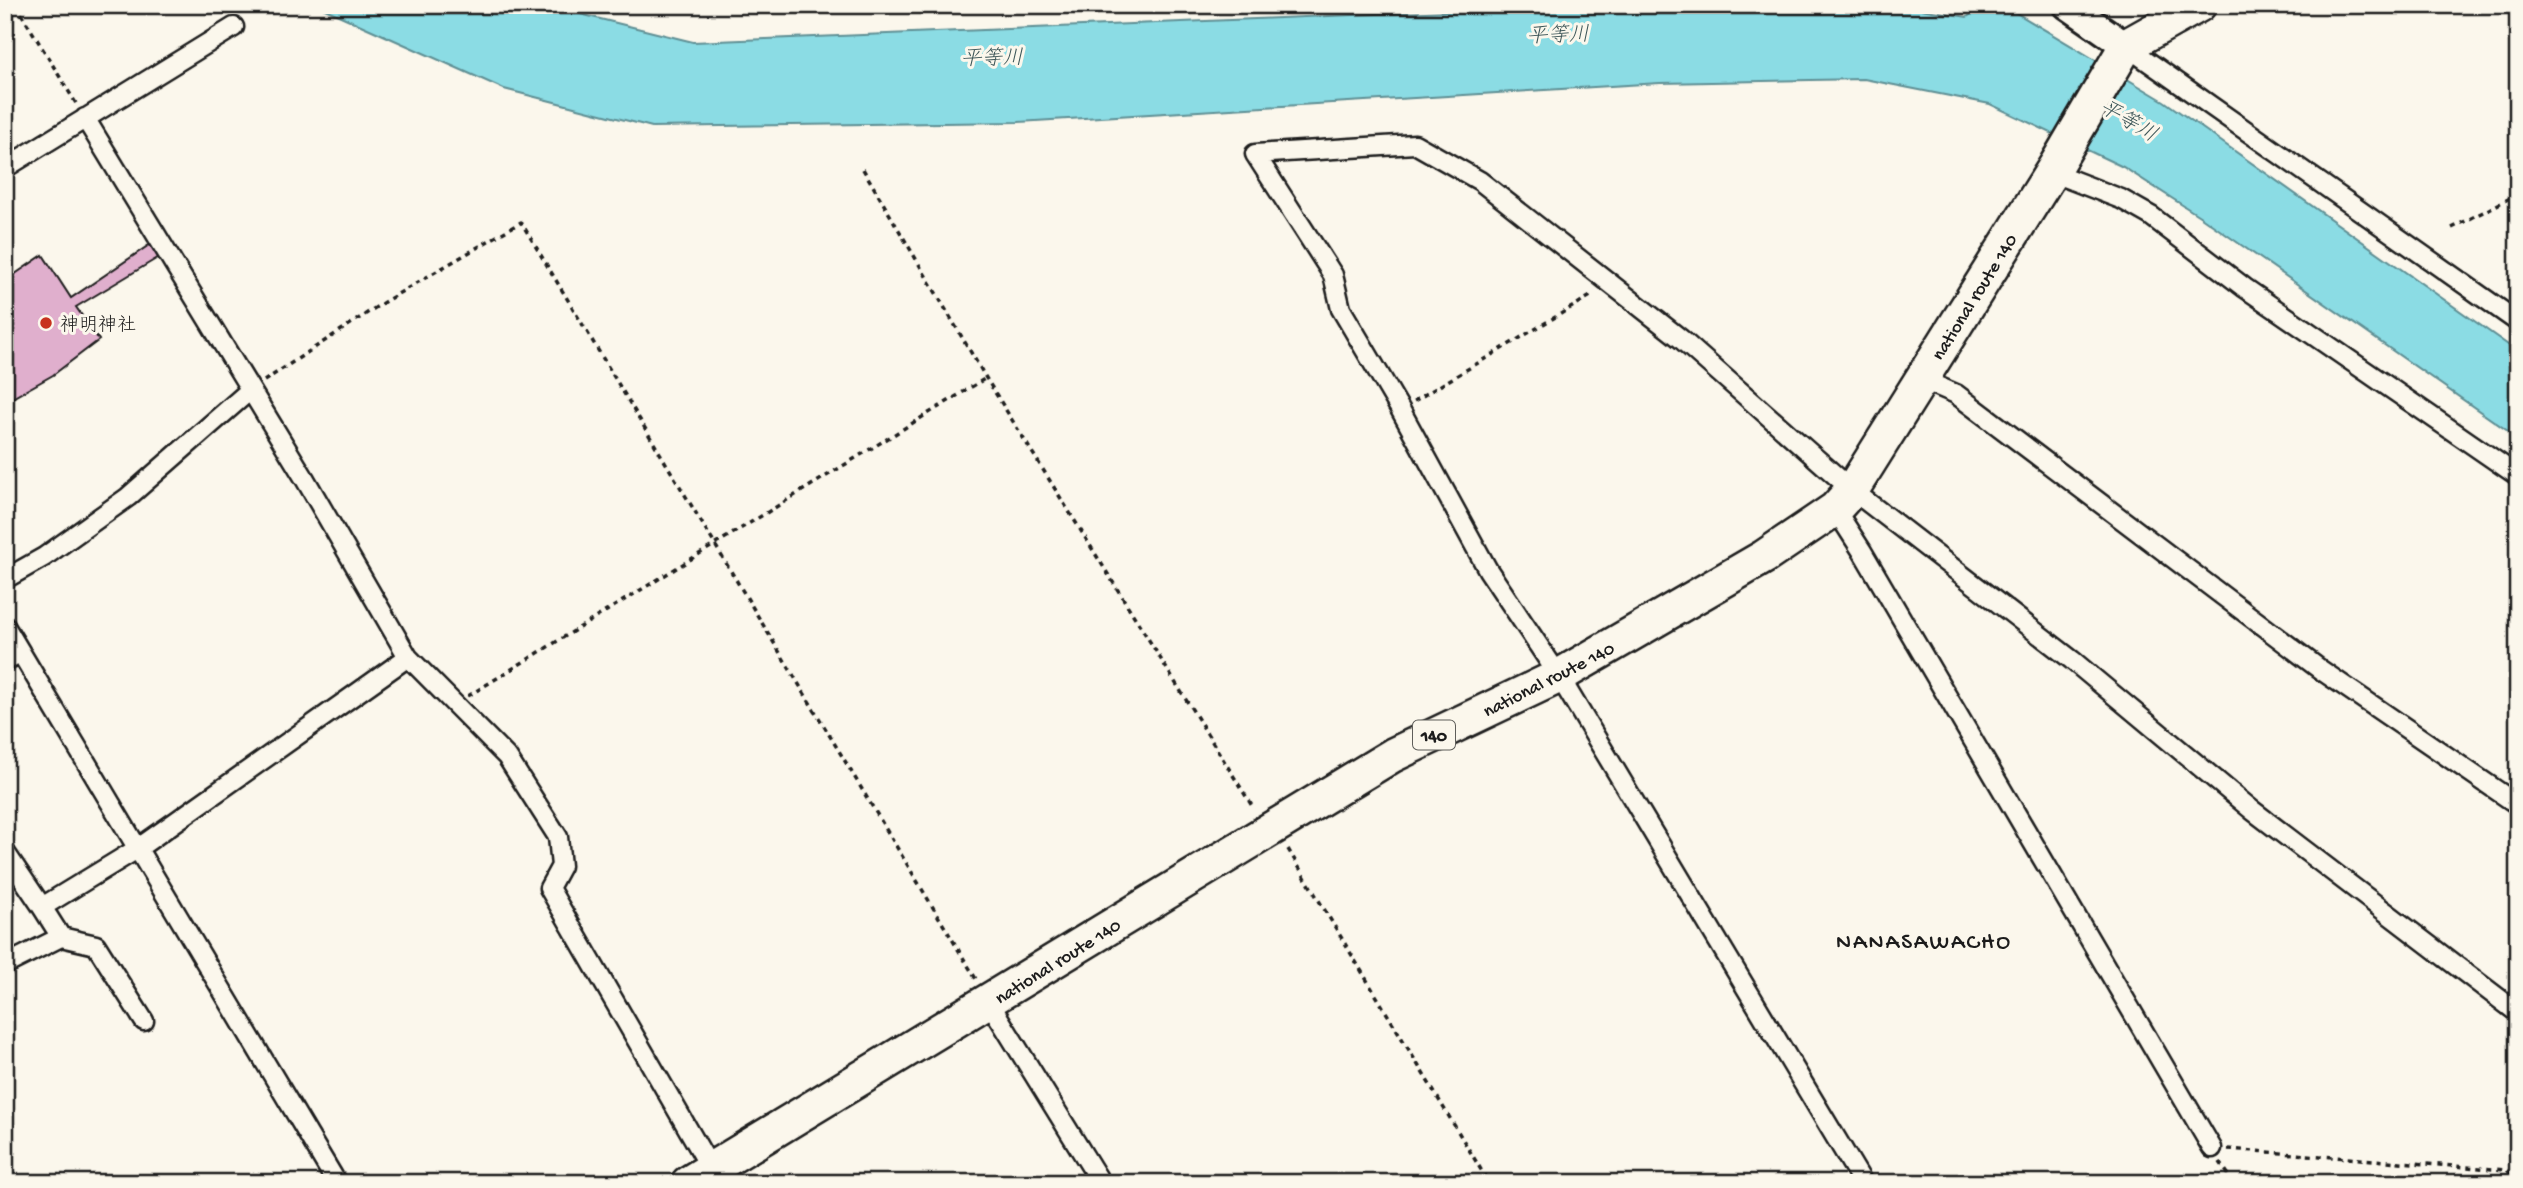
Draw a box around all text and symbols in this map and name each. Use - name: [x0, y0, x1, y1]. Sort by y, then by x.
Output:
- water label: 平等川: [1526, 23, 1590, 51]
- water label: 平等川: [960, 46, 1024, 74]
- water label: 平等川: [2094, 96, 2161, 150]
- street label: national route 140: [1928, 230, 2024, 365]
- place label: 神明神社: [60, 314, 136, 338]
- marker: 神明神社: [38, 315, 54, 331]
- street label: national route 140: [1480, 638, 1619, 724]
- road number: 140: [1413, 720, 1455, 750]
- street label: national route 140: [991, 915, 1126, 1011]
- district label: NANASAWACHO: [1836, 930, 2012, 957]

